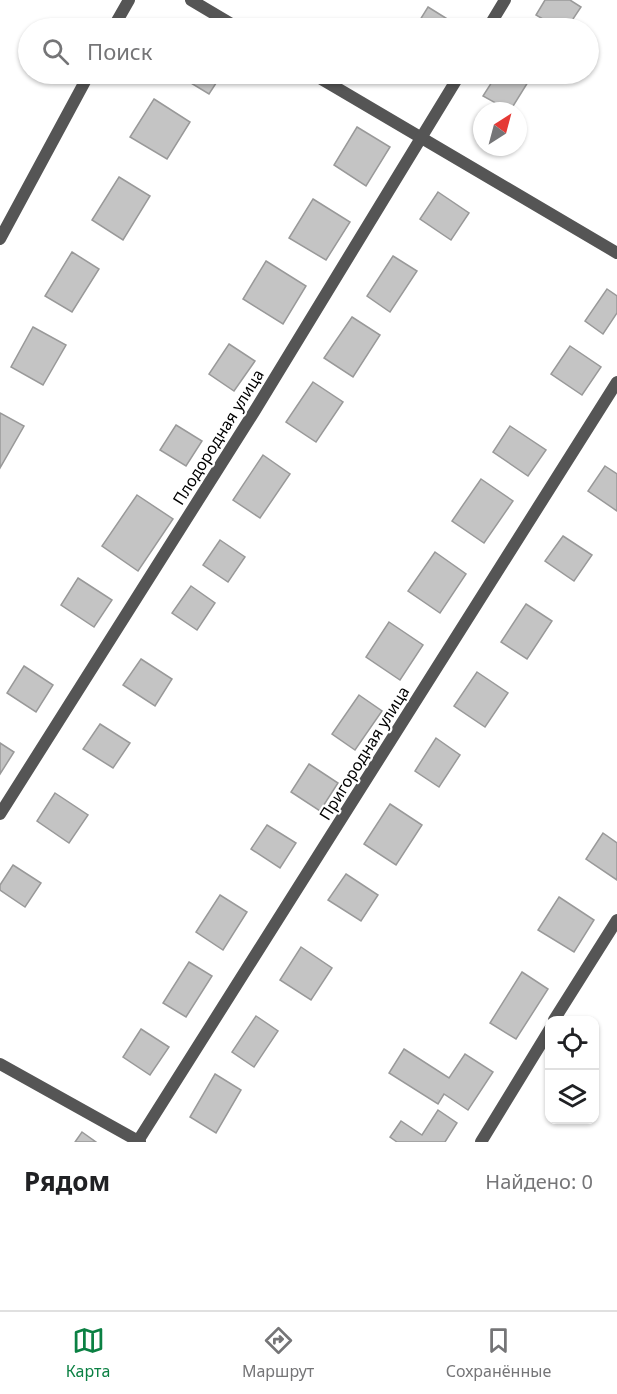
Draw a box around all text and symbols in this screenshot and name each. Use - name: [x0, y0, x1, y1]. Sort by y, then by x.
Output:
- search box: [18, 18, 599, 84]
- icon: search: [39, 35, 72, 68]
- text: Поиск: [87, 36, 152, 66]
- north arrow: [473, 102, 527, 156]
- street label: Плодородная улица: [167, 365, 269, 509]
- street label: Пригородная улица: [314, 682, 414, 824]
- map controls: [545, 1016, 599, 1124]
- button: locate: [545, 1016, 599, 1070]
- button: layers: [545, 1070, 599, 1124]
- text: Рядом: [24, 1163, 110, 1199]
- text: Найдено: 0: [485, 1168, 593, 1195]
- tab: Карта: [66, 1324, 110, 1382]
- tab: Маршрут: [242, 1324, 314, 1382]
- tab: Сохранённые: [446, 1324, 551, 1382]

